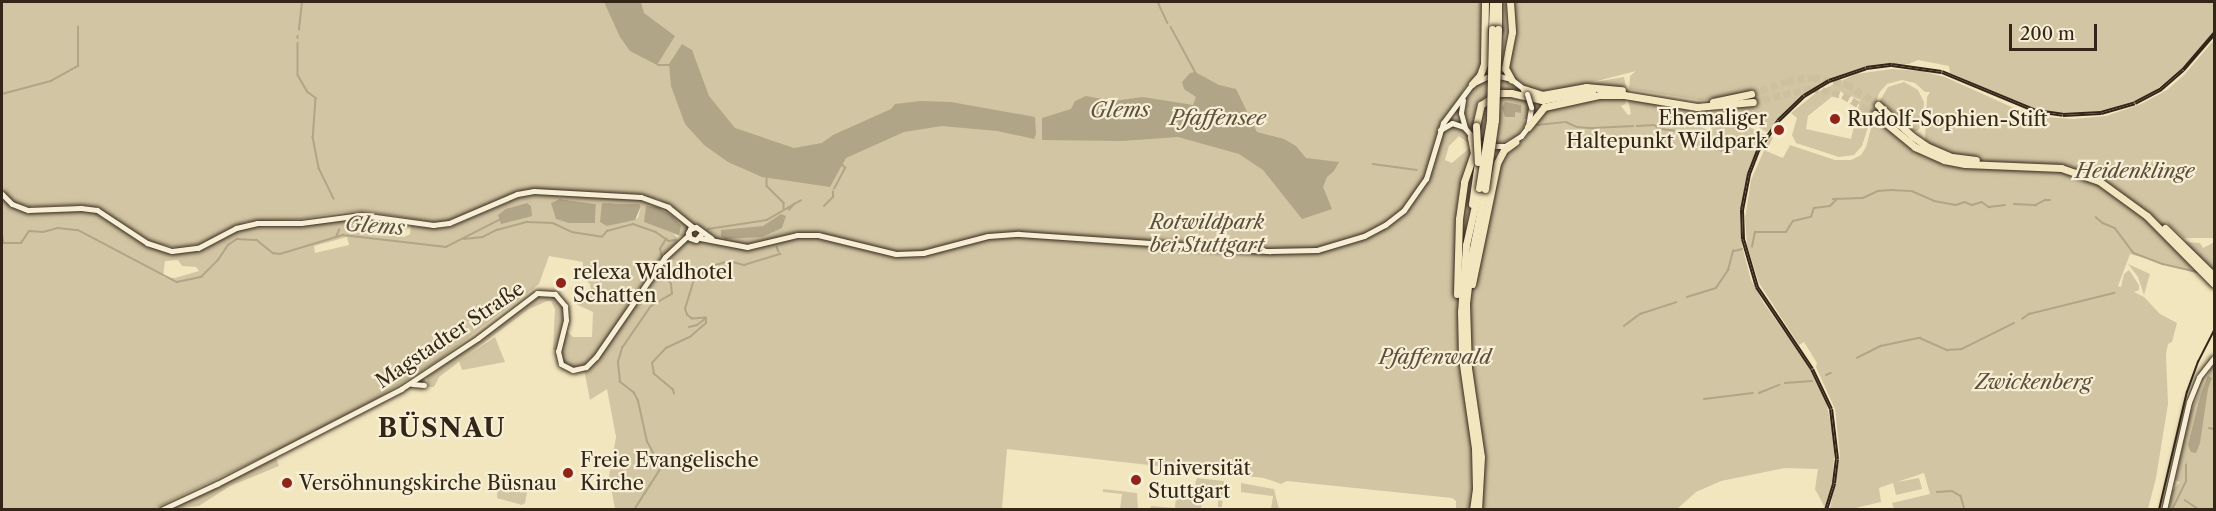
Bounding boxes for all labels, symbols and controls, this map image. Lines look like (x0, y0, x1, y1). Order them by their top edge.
scale bar (2012, 12, 2100, 50)
text: 200 m (2020, 23, 2075, 45)
water label: Glems (1090, 97, 1150, 123)
water label: Pfaffensee (1170, 105, 1266, 131)
place label: Ehemaliger Haltepunkt Wildpark (1565, 106, 1767, 153)
place label: Rudolf-Sophien-Stift (1847, 107, 2047, 131)
marker: Rudolf-Sophien-Stift (1828, 112, 1842, 126)
marker: Ehemaliger Haltepunkt Wildpark (1772, 123, 1786, 137)
park label: Heidenklinge (2075, 159, 2195, 183)
park label: Rotwildpark bei Stuttgart (1150, 210, 1264, 257)
water label: Glems (344, 211, 406, 241)
place label: relexa Waldhotel Schatten (573, 260, 734, 307)
street label: Magstadter Straße (371, 276, 529, 394)
marker: relexa Waldhotel Schatten (554, 276, 568, 290)
park label: Pfaffenwald (1379, 345, 1491, 369)
park label: Zwickenberg (1974, 370, 2092, 394)
district label: BÜSNAU (378, 413, 506, 445)
place label: Freie Evangelische Kirche (580, 449, 759, 496)
place label: Universität Stuttgart (1148, 456, 1251, 503)
marker: Freie Evangelische Kirche (561, 466, 575, 480)
place label: Versöhnungskirche Büsnau (299, 471, 557, 495)
marker: Universität Stuttgart (1129, 473, 1143, 487)
marker: Versöhnungskirche Büsnau (280, 476, 294, 490)

